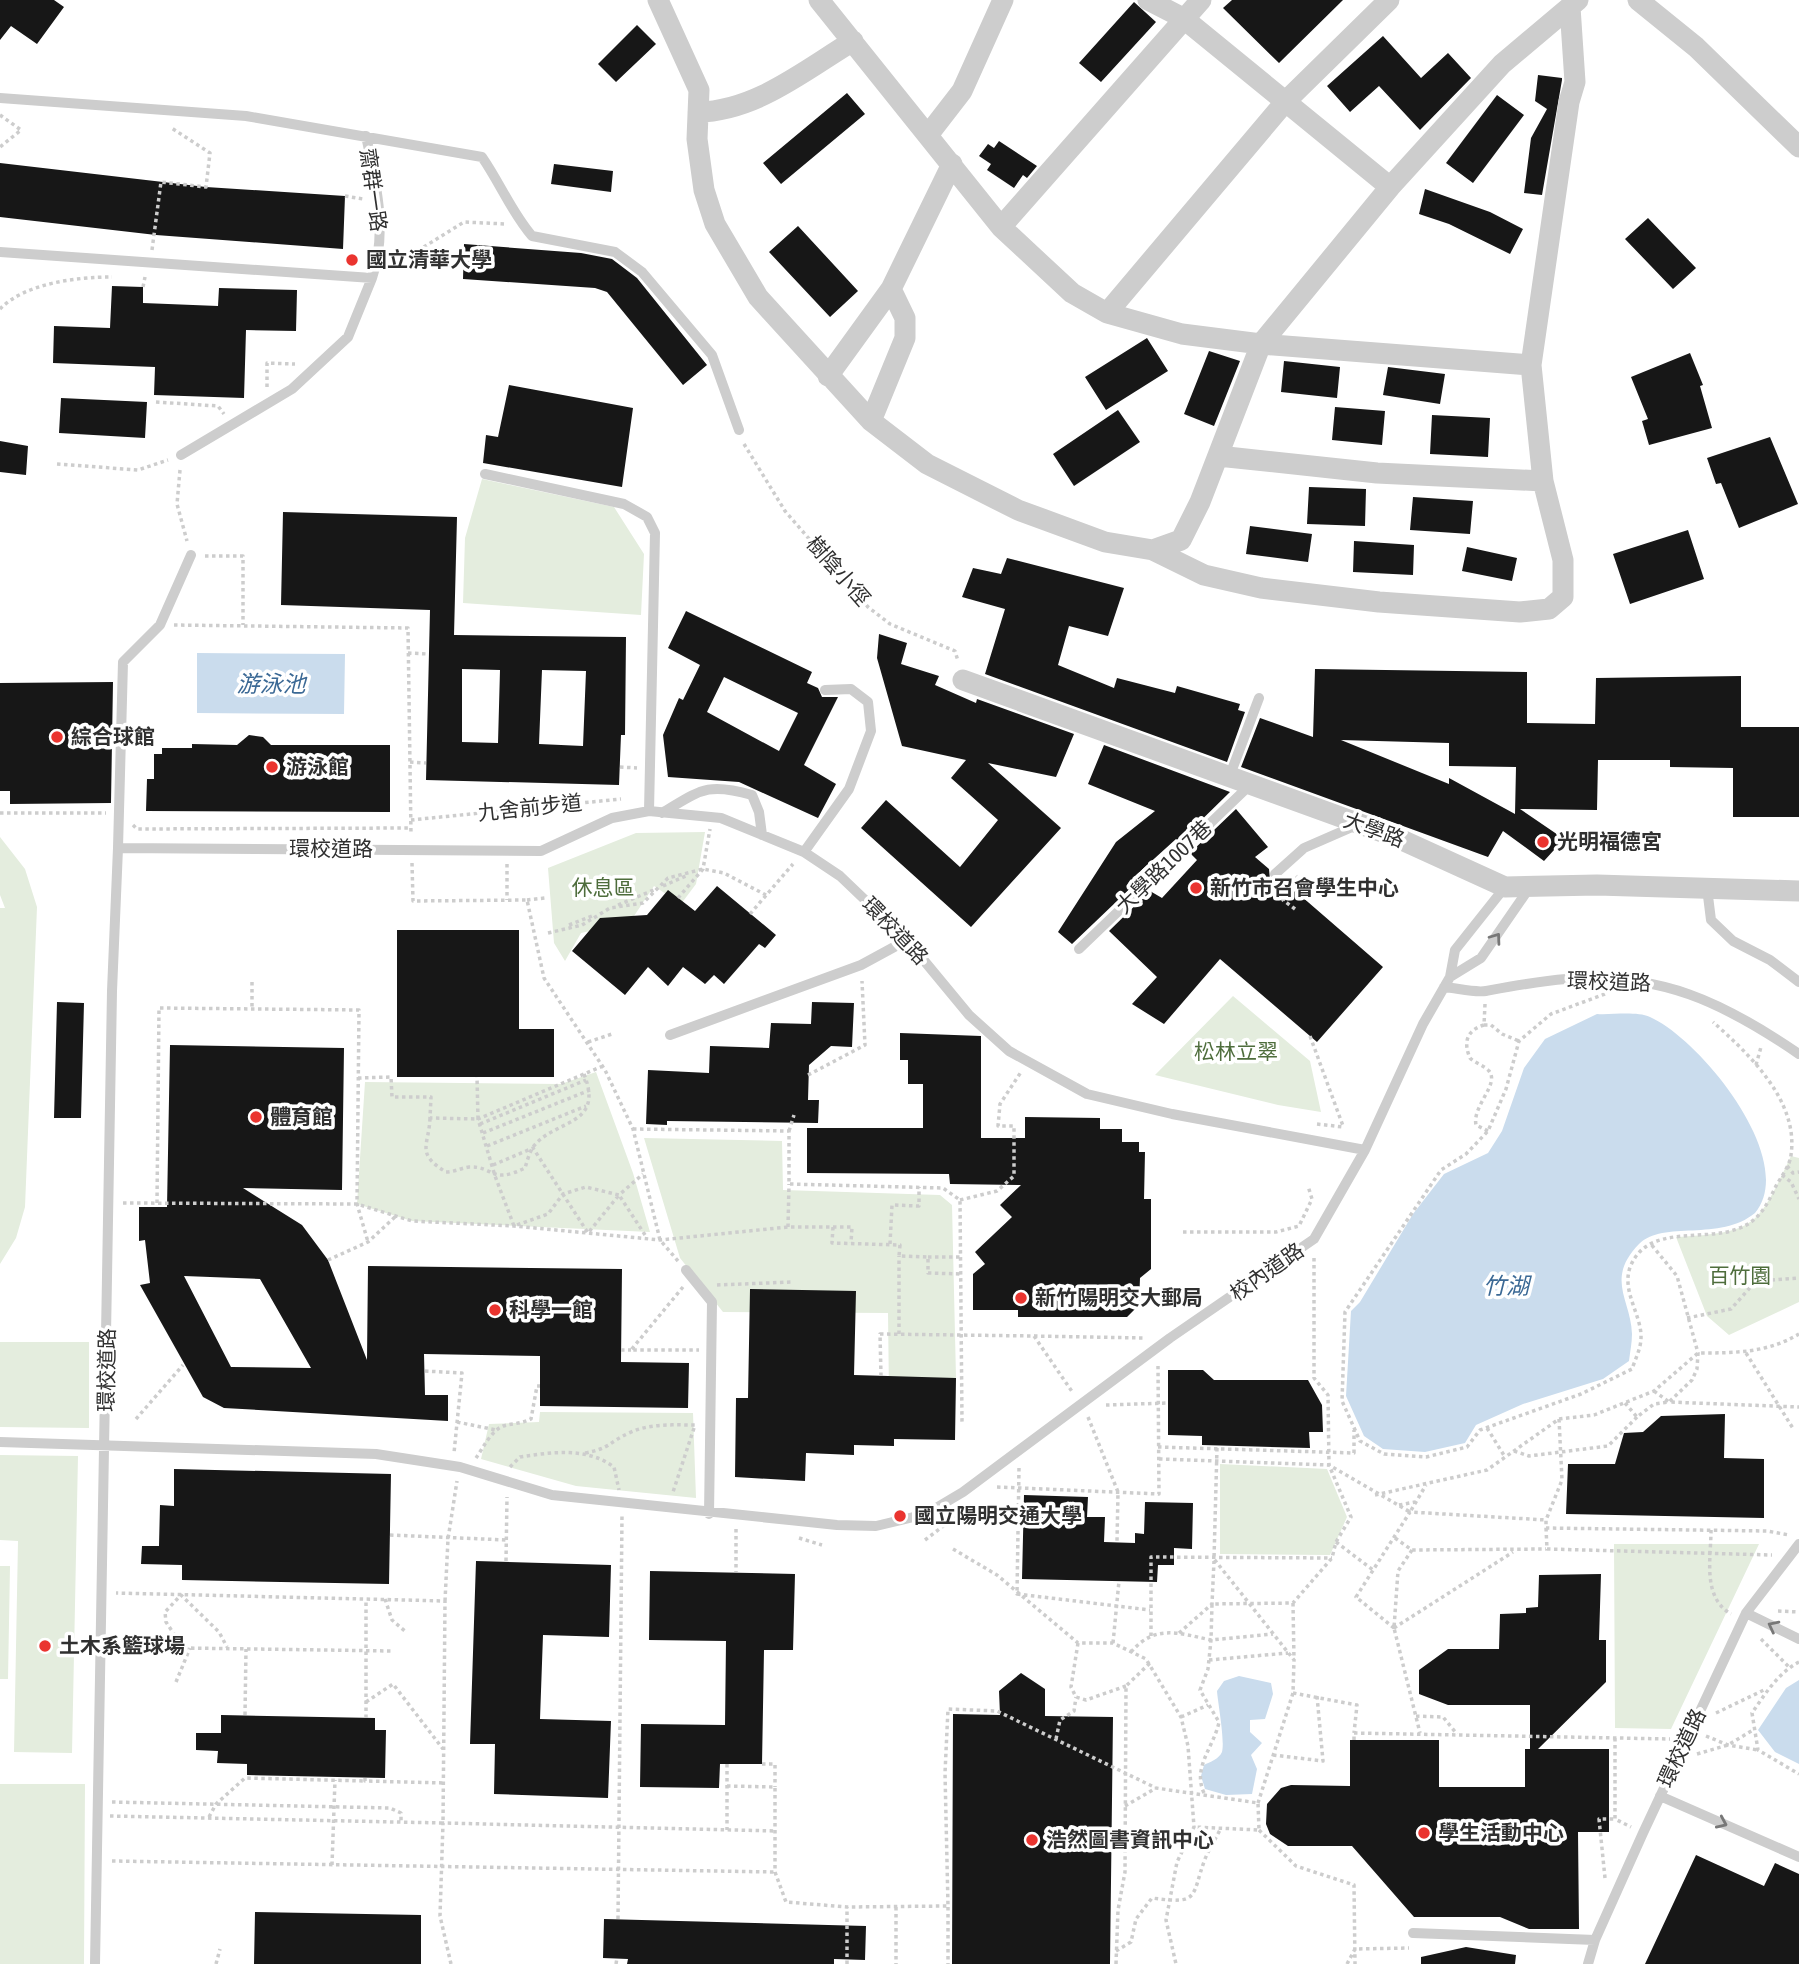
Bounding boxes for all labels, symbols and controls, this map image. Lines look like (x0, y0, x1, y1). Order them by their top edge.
street label: 齋群一路 (356, 147, 392, 233)
place label: 國立清華大學 (366, 247, 492, 271)
marker: 國立清華大學 (344, 252, 360, 268)
street label: 樹陰小徑 (802, 531, 875, 610)
water label: 游泳池 (237, 671, 308, 697)
place label: 綜合球館 (71, 724, 155, 748)
marker: 綜合球館 (49, 729, 65, 745)
place label: 游泳館 (286, 754, 349, 778)
marker: 游泳館 (264, 759, 280, 775)
street label: 九舍前步道 (476, 790, 583, 824)
street label: 大學路 (1341, 807, 1408, 851)
street label: 大學路1007巷 (1111, 815, 1216, 918)
place label: 光明福德宮 (1557, 829, 1662, 853)
marker: 光明福德宮 (1535, 834, 1551, 850)
street label: 環校道路 (289, 836, 373, 860)
park label: 休息區 (572, 875, 635, 899)
place label: 新竹市召會學生中心 (1210, 875, 1399, 899)
marker: 新竹市召會學生中心 (1188, 880, 1204, 896)
street label: 環校道路 (858, 892, 934, 969)
one-way arrow (1488, 933, 1500, 946)
street label: 環校道路 (1567, 968, 1651, 994)
park label: 松林立翠 (1194, 1039, 1278, 1063)
place label: 體育館 (270, 1104, 333, 1128)
marker: 體育館 (248, 1109, 264, 1125)
street label: 校內道路 (1225, 1237, 1308, 1305)
park label: 百竹園 (1709, 1263, 1772, 1287)
water label: 竹湖 (1483, 1273, 1532, 1299)
place label: 新竹陽明交大郵局 (1035, 1285, 1203, 1309)
marker: 新竹陽明交大郵局 (1013, 1290, 1029, 1306)
place label: 科學一館 (509, 1297, 593, 1321)
marker: 科學一館 (487, 1302, 503, 1318)
street label: 環校道路 (93, 1328, 119, 1412)
place label: 國立陽明交通大學 (914, 1503, 1082, 1527)
marker: 國立陽明交通大學 (892, 1508, 908, 1524)
one-way arrow (1768, 1621, 1780, 1635)
place label: 土木系籃球場 (59, 1633, 185, 1657)
marker: 土木系籃球場 (37, 1638, 53, 1654)
street label: 環校道路 (1652, 1704, 1710, 1791)
one-way arrow (1715, 1815, 1727, 1829)
place label: 學生活動中心 (1438, 1820, 1564, 1844)
marker: 學生活動中心 (1416, 1825, 1432, 1841)
place label: 浩然圖書資訊中心 (1046, 1827, 1214, 1851)
marker: 浩然圖書資訊中心 (1024, 1832, 1040, 1848)

